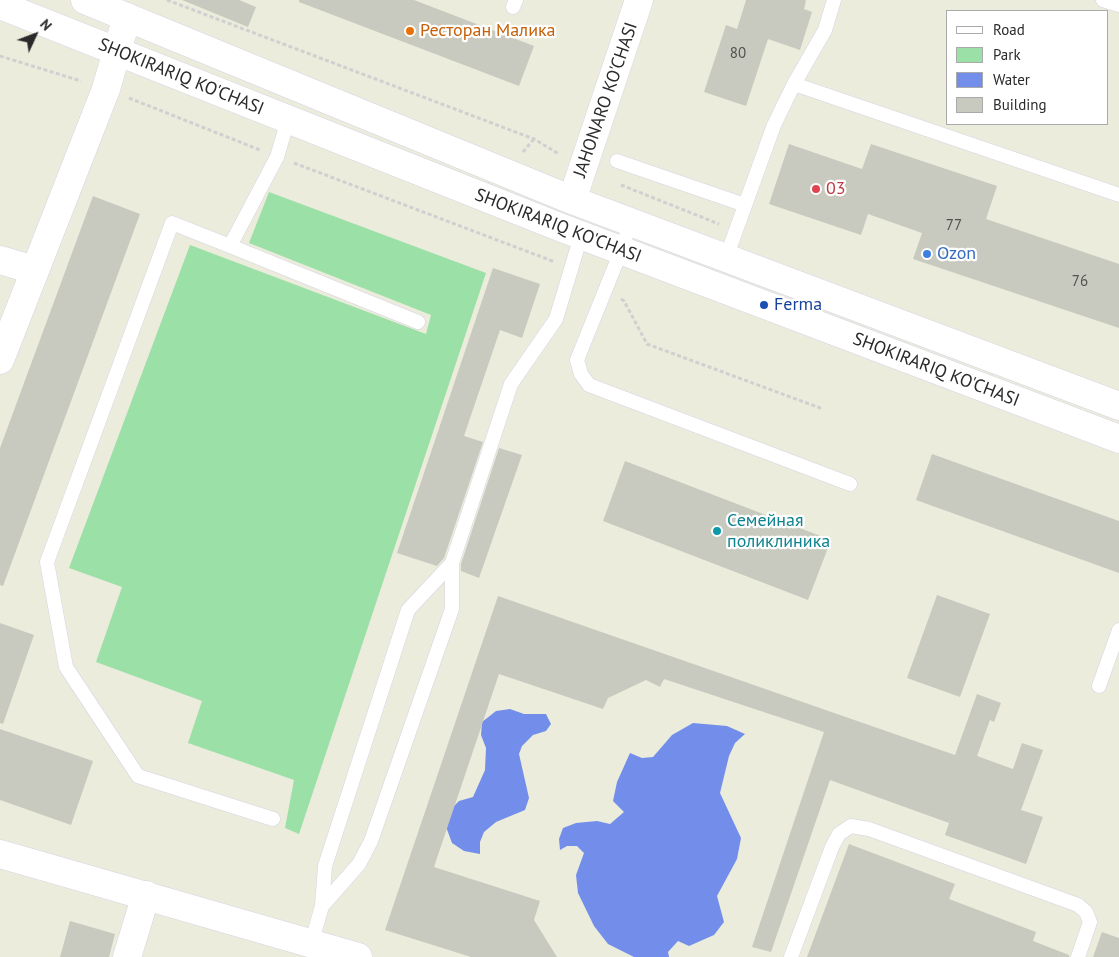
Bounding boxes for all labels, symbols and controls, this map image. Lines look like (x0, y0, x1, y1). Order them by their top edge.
north arrow (10, 10, 60, 60)
legend (946, 10, 1109, 125)
text: N (36, 15, 56, 34)
place label: Ресторан Малика (420, 20, 555, 42)
street label: JAHONARO KO'CHASI (569, 20, 643, 180)
text: Road (993, 20, 1025, 39)
marker: Ресторан Малика (404, 25, 416, 37)
street label: SHOKIRARIQ KO'CHASI (95, 34, 267, 120)
house number: 80 (730, 45, 746, 63)
text: Park (993, 45, 1021, 64)
text: Water (993, 70, 1030, 89)
text: Building (993, 95, 1047, 114)
place label: 03 (826, 178, 846, 200)
marker: 03 (810, 183, 822, 195)
street label: SHOKIRARIQ KO'CHASI (472, 184, 644, 268)
house number: 77 (946, 217, 962, 235)
place label: Ozon (937, 243, 976, 265)
marker: Ozon (921, 248, 933, 260)
house number: 76 (1072, 273, 1088, 291)
place label: Ferma (774, 294, 822, 316)
marker: Ferma (758, 299, 770, 311)
street label: SHOKIRARIQ KO'CHASI (850, 328, 1022, 412)
place label: Семейная поликлиника (727, 510, 830, 552)
marker: Семейная поликлиника (711, 525, 723, 537)

